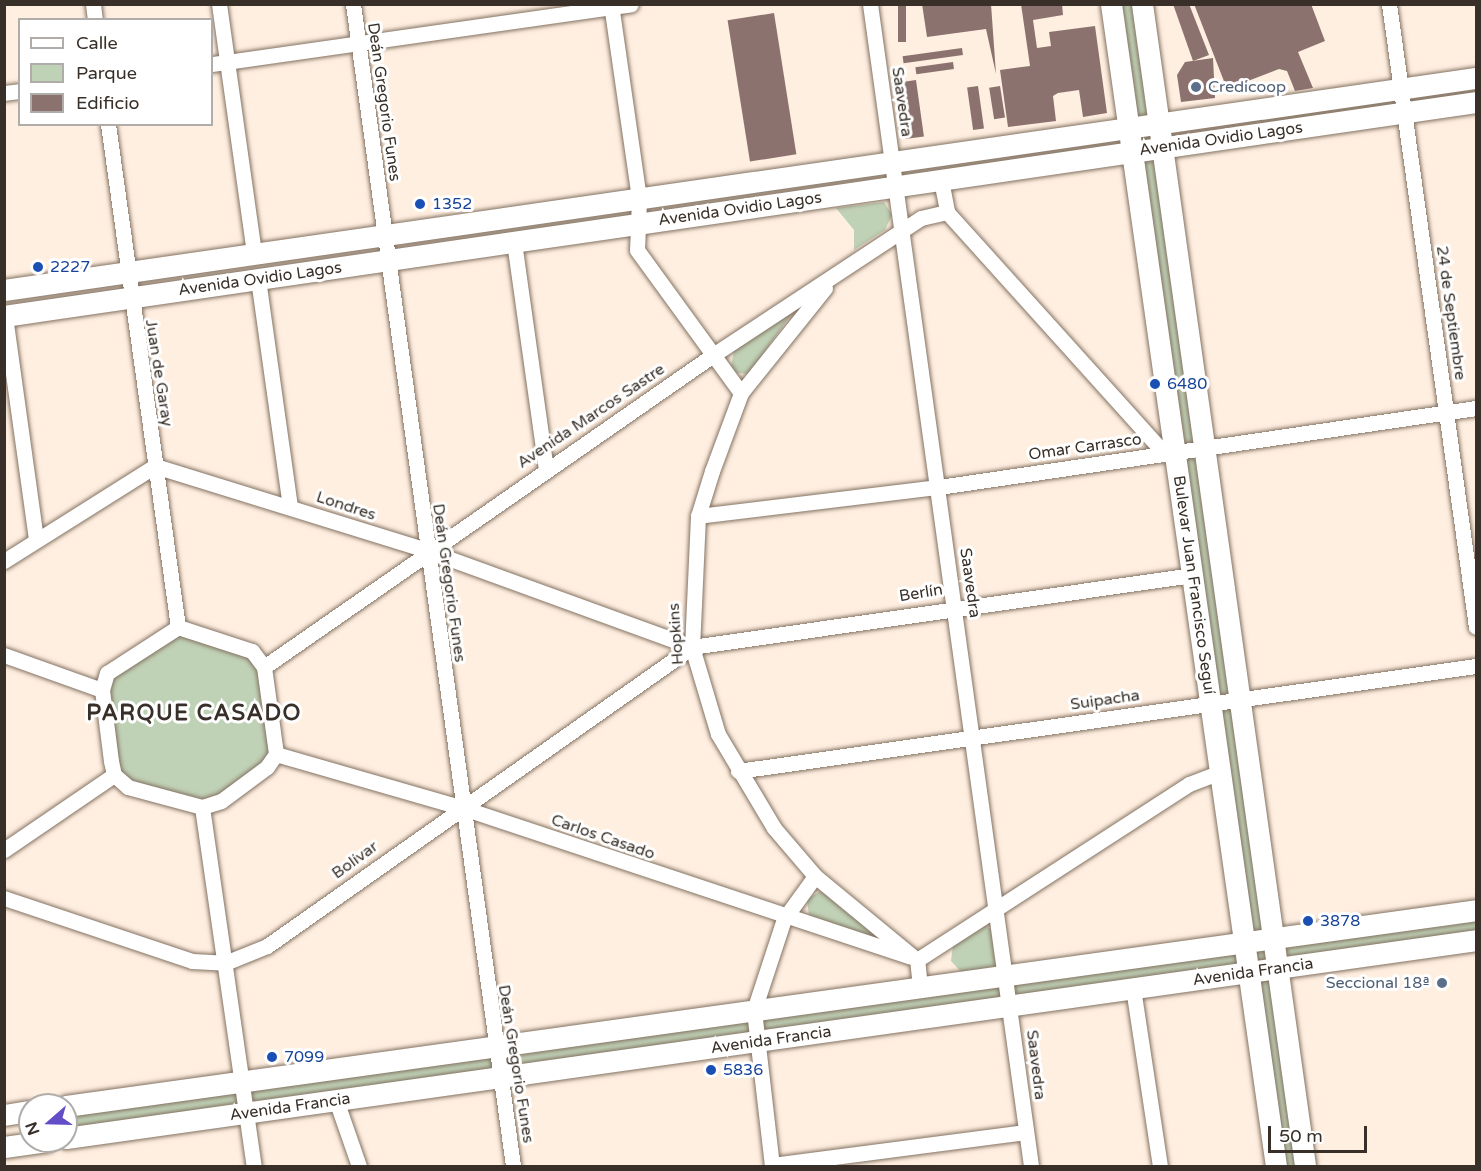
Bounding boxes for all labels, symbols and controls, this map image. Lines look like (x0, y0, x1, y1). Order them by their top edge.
legend (18, 18, 213, 126)
street label: Deán Gregorio Funes (363, 21, 405, 183)
text: Calle (76, 32, 118, 54)
text: Parque (76, 62, 137, 84)
street label: Saavedra (888, 66, 916, 138)
place label: Credicoop (1208, 77, 1286, 97)
marker: Credicoop (1189, 80, 1203, 94)
text: Edificio (76, 92, 140, 114)
street label: Avenida Ovidio Lagos (1138, 118, 1304, 160)
street label: Avenida Ovidio Lagos (657, 188, 823, 230)
place label: 1352 (432, 194, 472, 214)
marker: 1352 (413, 197, 427, 211)
street label: 24 de Septiembre (1432, 245, 1470, 381)
place label: 2227 (50, 257, 90, 277)
street label: Avenida Ovidio Lagos (177, 258, 343, 300)
marker: 2227 (31, 260, 45, 274)
street label: Juan de Garay (141, 318, 177, 428)
street label: Avenida Marcos Sastre (514, 359, 668, 473)
place label: 6480 (1167, 374, 1207, 394)
marker: 6480 (1148, 377, 1162, 391)
street label: Omar Carrasco (1027, 430, 1143, 464)
street label: Bulevar Juan Francisco Seguí (1169, 474, 1219, 696)
street label: Londres (314, 487, 378, 525)
street label: Deán Gregorio Funes (428, 502, 470, 664)
street label: Saavedra (956, 547, 984, 619)
street label: Berlín (898, 580, 944, 606)
street label: Hopkins (664, 603, 688, 665)
street label: Suipacha (1069, 686, 1141, 714)
district label: PARQUE CASADO (86, 701, 302, 727)
street label: Carlos Casado (549, 810, 657, 864)
street label: Bolívar (328, 837, 382, 883)
place label: 3878 (1320, 911, 1360, 931)
marker: 3878 (1301, 914, 1315, 928)
street label: Avenida Francia (1192, 954, 1314, 990)
place label: Seccional 18ª (1326, 973, 1430, 993)
marker: Seccional 18ª (1435, 976, 1449, 990)
street label: Deán Gregorio Funes (494, 984, 538, 1144)
street label: Avenida Francia (710, 1022, 832, 1058)
street label: Saavedra (1022, 1029, 1050, 1101)
place label: 7099 (284, 1047, 324, 1067)
marker: 7099 (265, 1050, 279, 1064)
place label: 5836 (723, 1060, 763, 1080)
marker: 5836 (704, 1063, 718, 1077)
street label: Avenida Francia (229, 1089, 351, 1125)
north arrow (18, 1093, 78, 1153)
scale bar (1271, 1114, 1370, 1152)
text: N (21, 1119, 45, 1138)
text: 50 m (1279, 1125, 1323, 1147)

